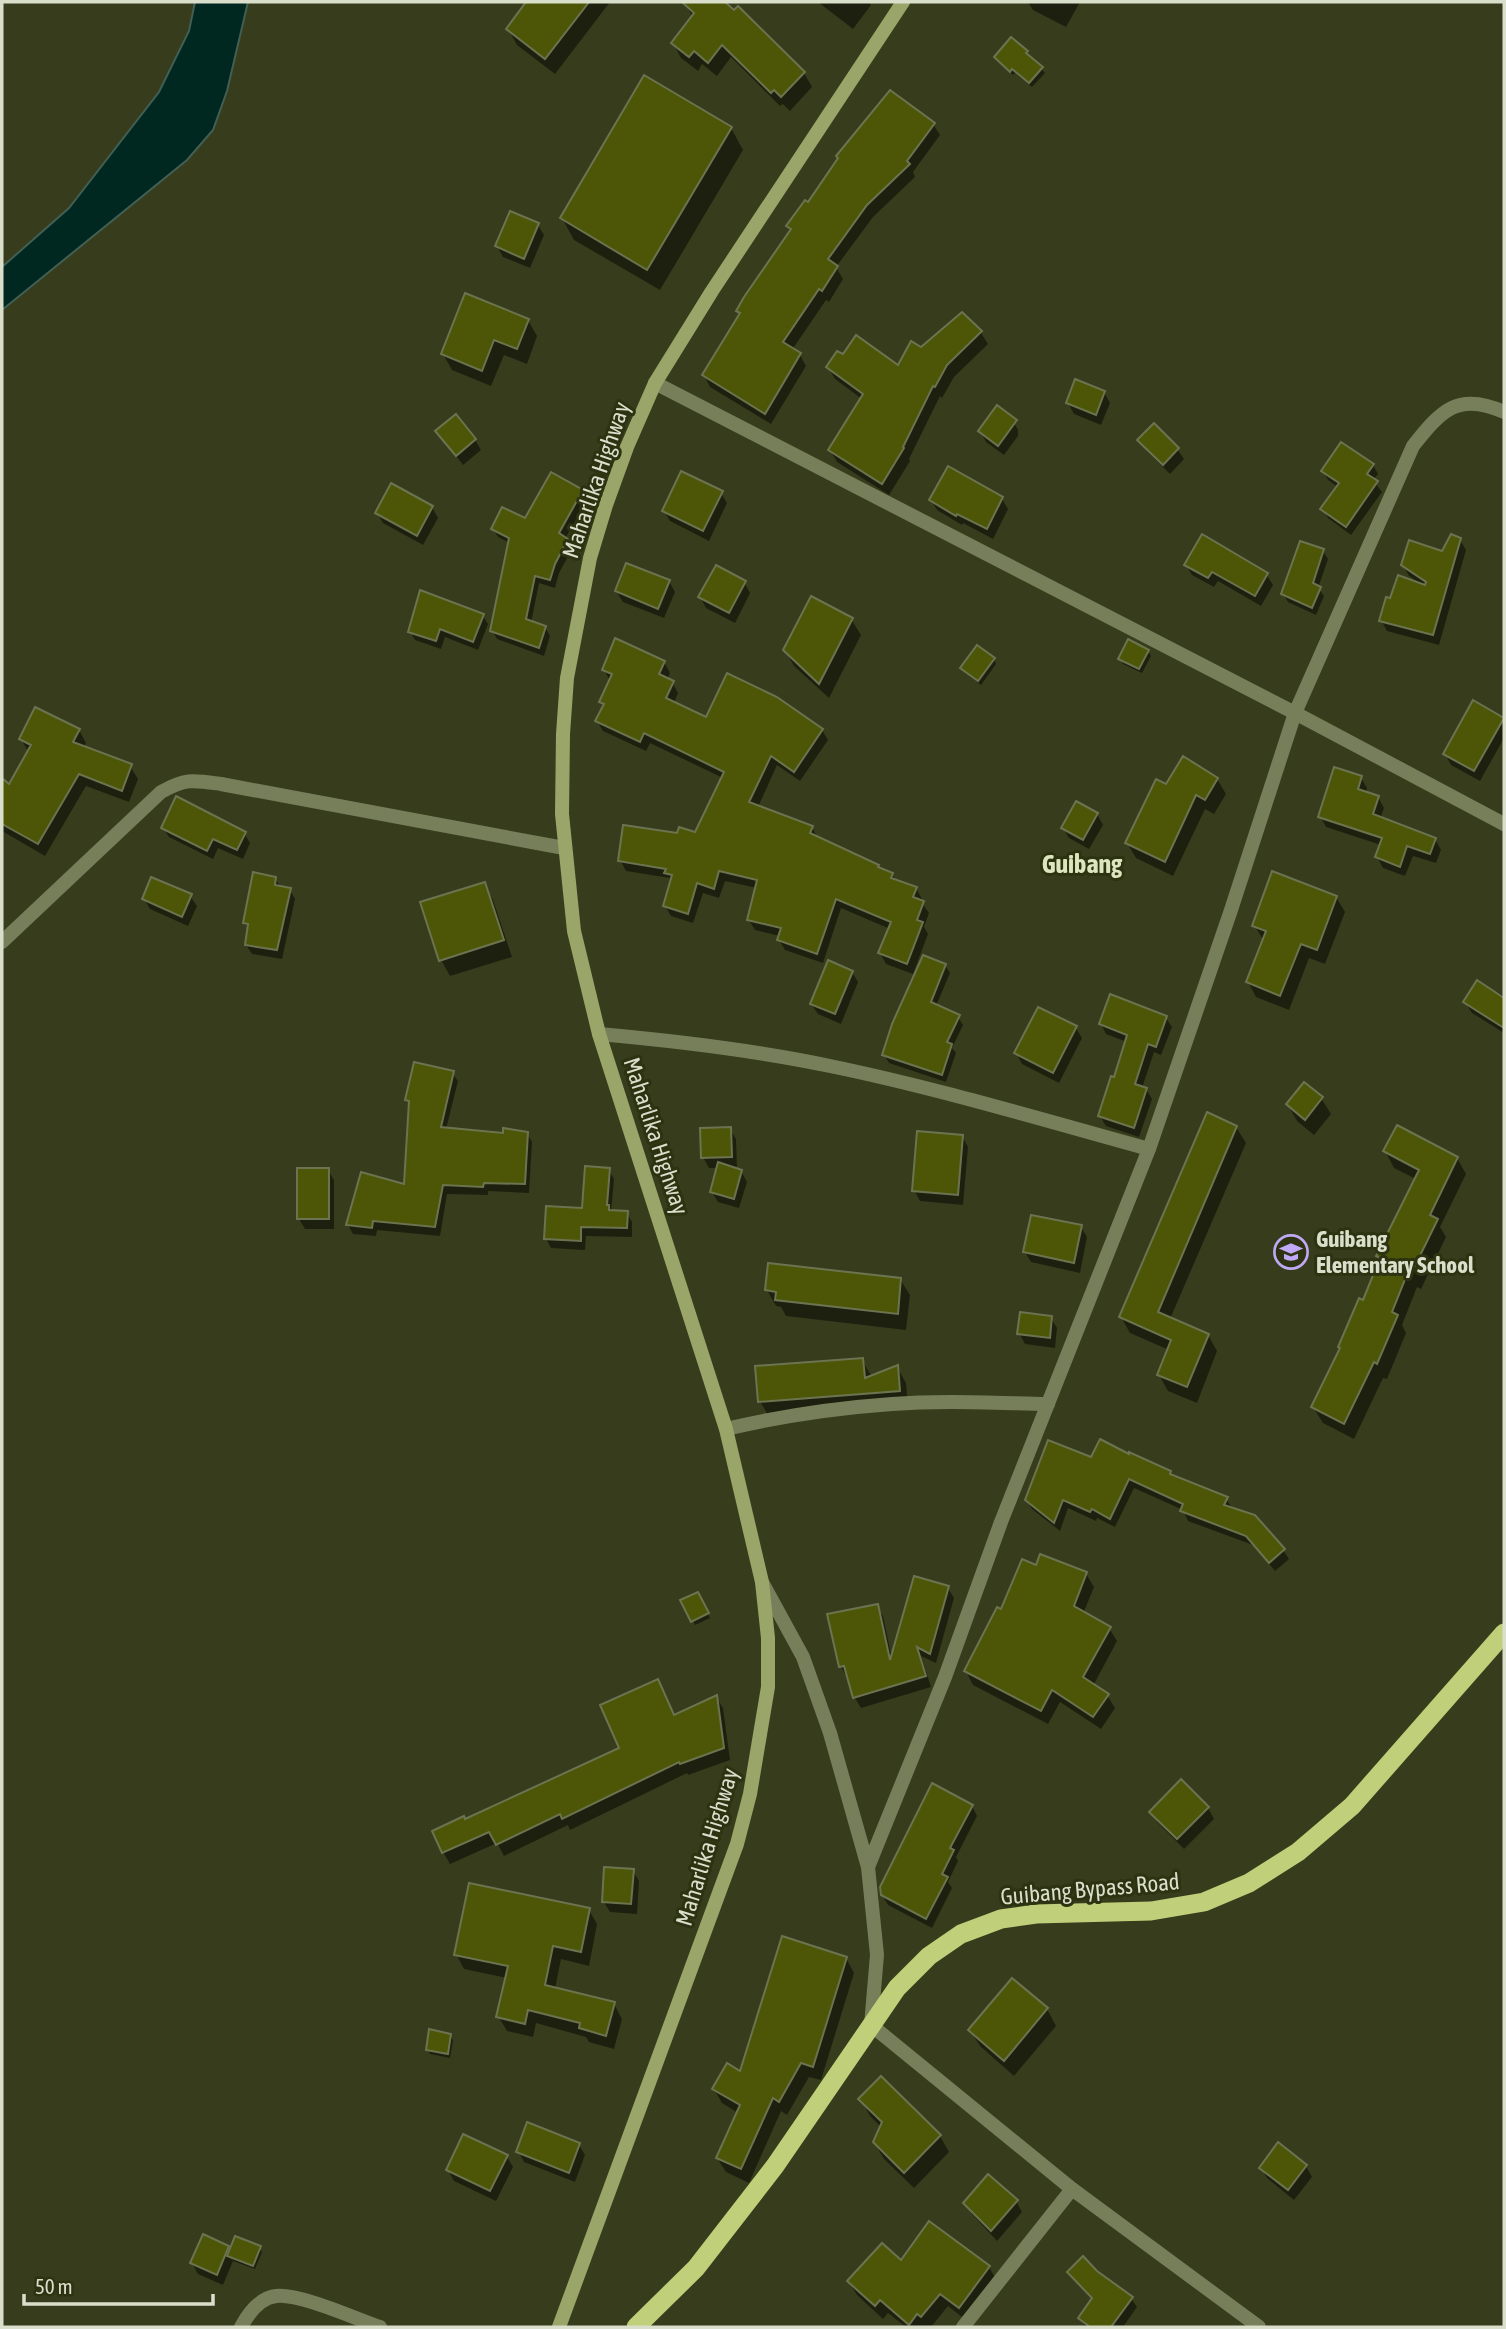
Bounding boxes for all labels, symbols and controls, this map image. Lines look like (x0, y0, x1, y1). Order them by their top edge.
street label: Maharlika Highway (557, 398, 635, 562)
district label: Guibang (1042, 849, 1123, 879)
street label: Maharlika Highway (618, 1054, 694, 1218)
place label: Guibang Elementary School (1316, 1226, 1475, 1278)
school or university icon: Guibang Elementary School (1272, 1233, 1310, 1271)
street label: Maharlika Highway (671, 1765, 743, 1929)
street label: Guibang Bypass Road (999, 1868, 1181, 1910)
scale bar (24, 2262, 214, 2306)
text: 50 m (35, 2274, 73, 2298)

